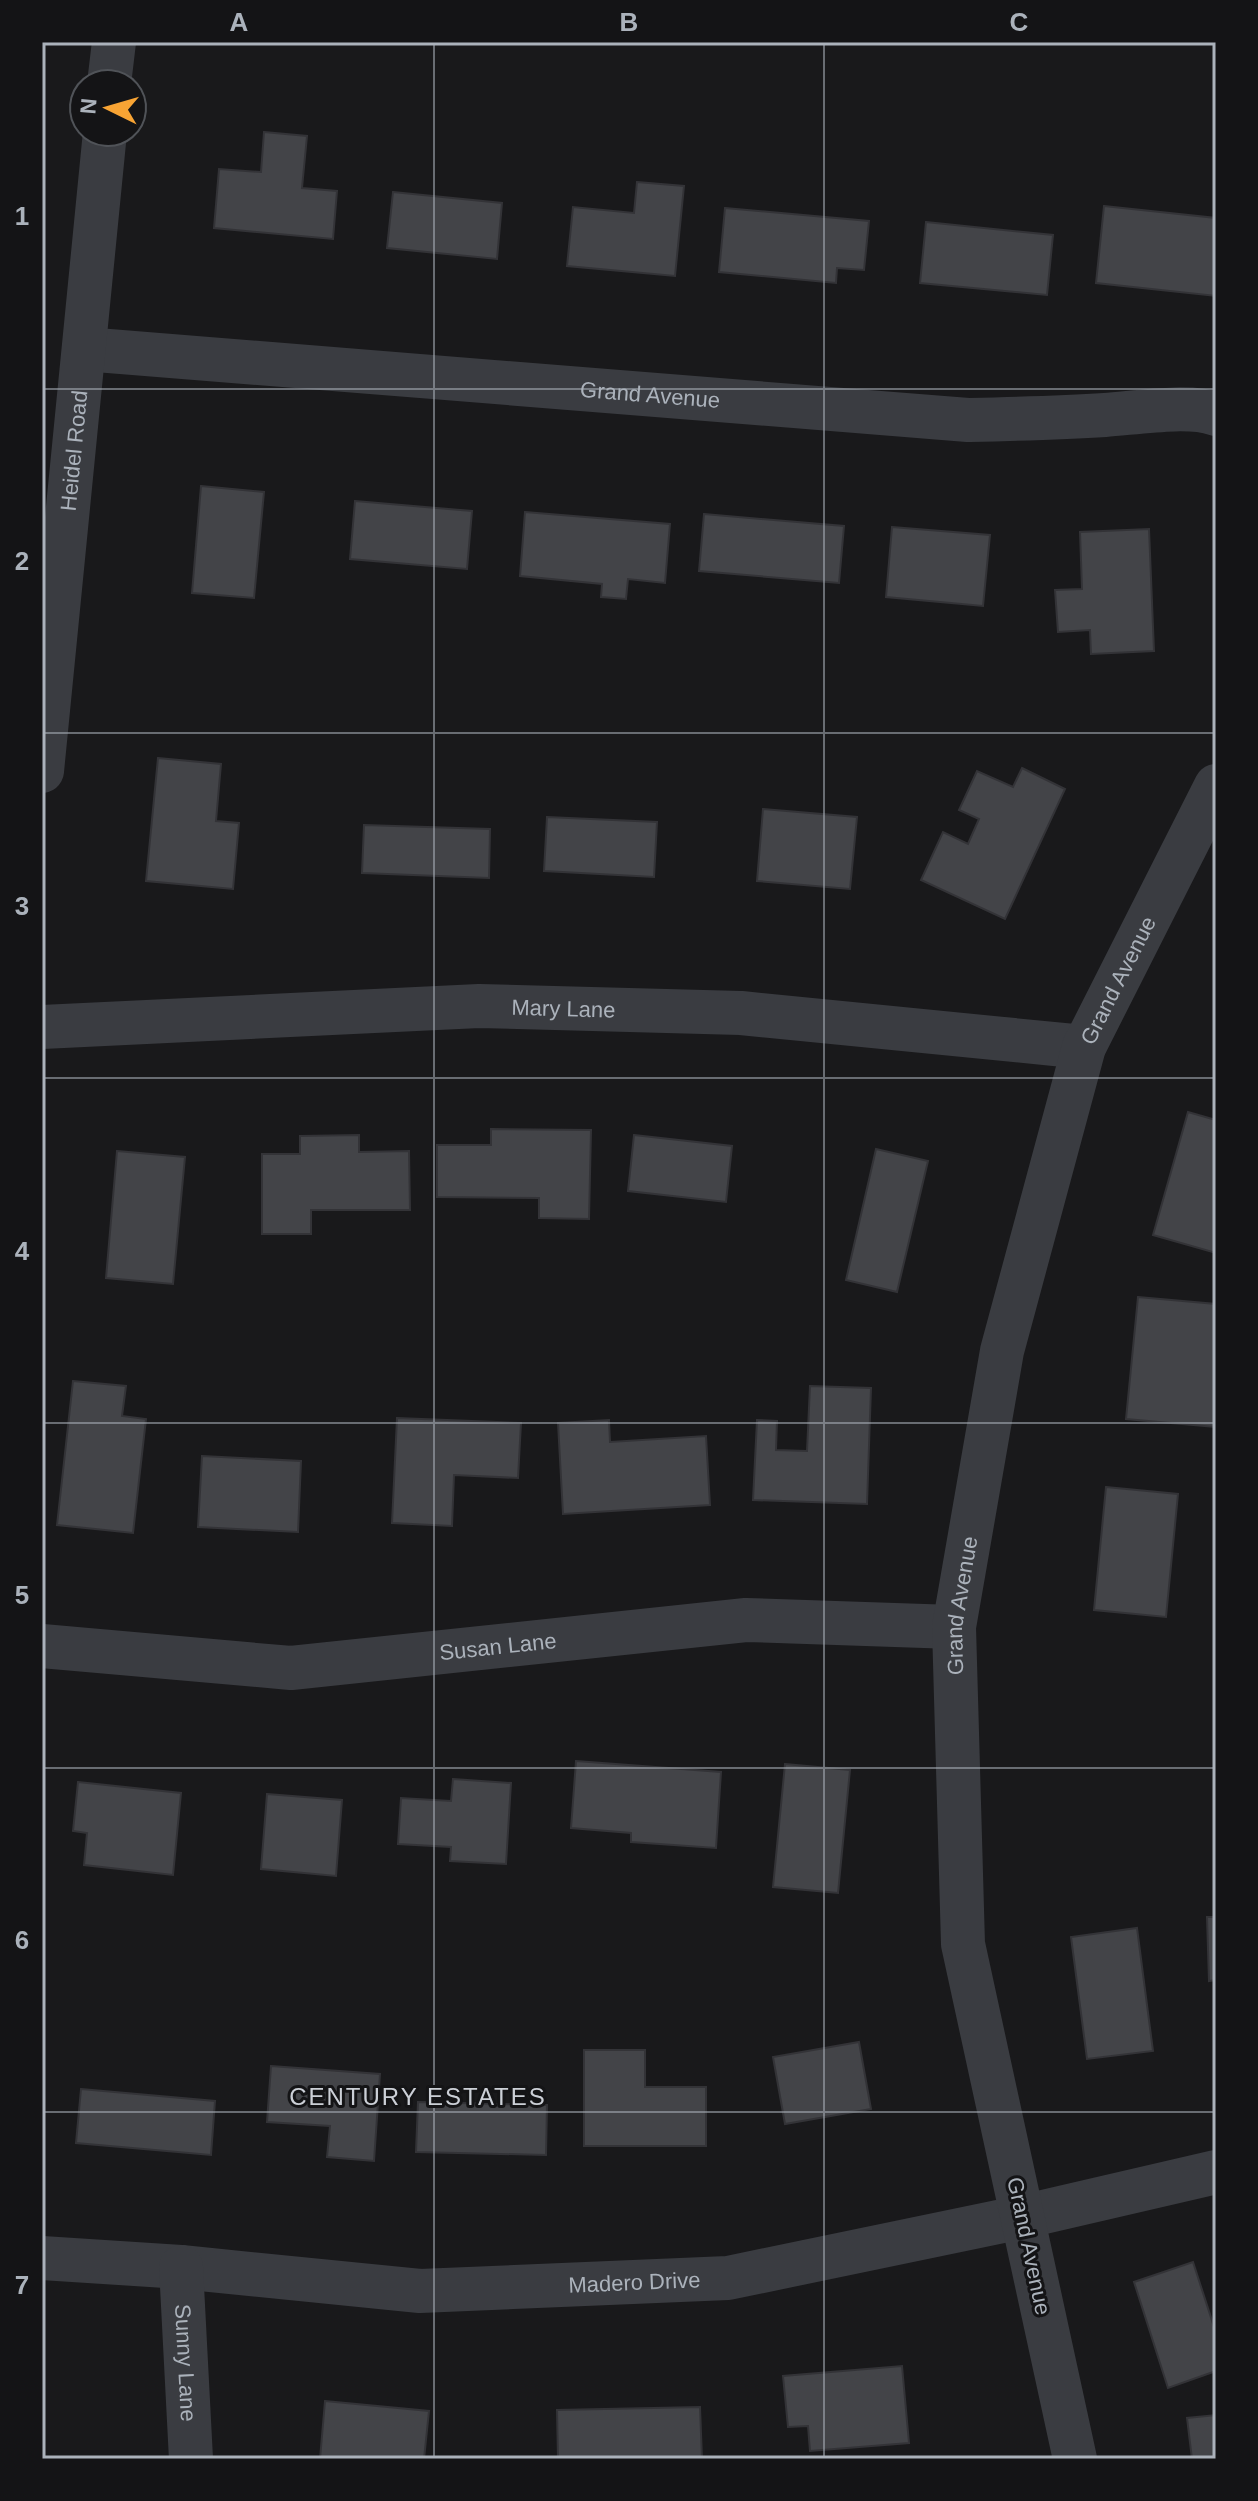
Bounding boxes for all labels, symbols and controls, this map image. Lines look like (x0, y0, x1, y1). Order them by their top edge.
text: A (230, 7, 249, 37)
text: B (620, 7, 638, 37)
text: C (1010, 7, 1029, 37)
north arrow (68, 68, 148, 148)
text: N (75, 97, 102, 115)
text: 1 (15, 201, 29, 231)
street label: Grand Avenue (579, 376, 721, 413)
street label: Heidel Road (55, 389, 92, 512)
text: 2 (15, 546, 29, 576)
text: 3 (15, 891, 29, 921)
street label: Grand Avenue (1075, 912, 1161, 1049)
street label: Mary Lane (511, 994, 616, 1022)
text: 4 (15, 1236, 30, 1266)
street label: Grand Avenue (941, 1534, 982, 1676)
text: 5 (15, 1580, 29, 1610)
street label: Susan Lane (438, 1628, 558, 1665)
text: 6 (15, 1925, 29, 1955)
district label: CENTURY ESTATES (289, 2083, 547, 2110)
street label: Grand Avenue (1002, 2175, 1056, 2317)
street label: Madero Drive (568, 2267, 701, 2297)
text: 7 (15, 2270, 29, 2300)
street label: Sunny Lane (170, 2304, 202, 2422)

